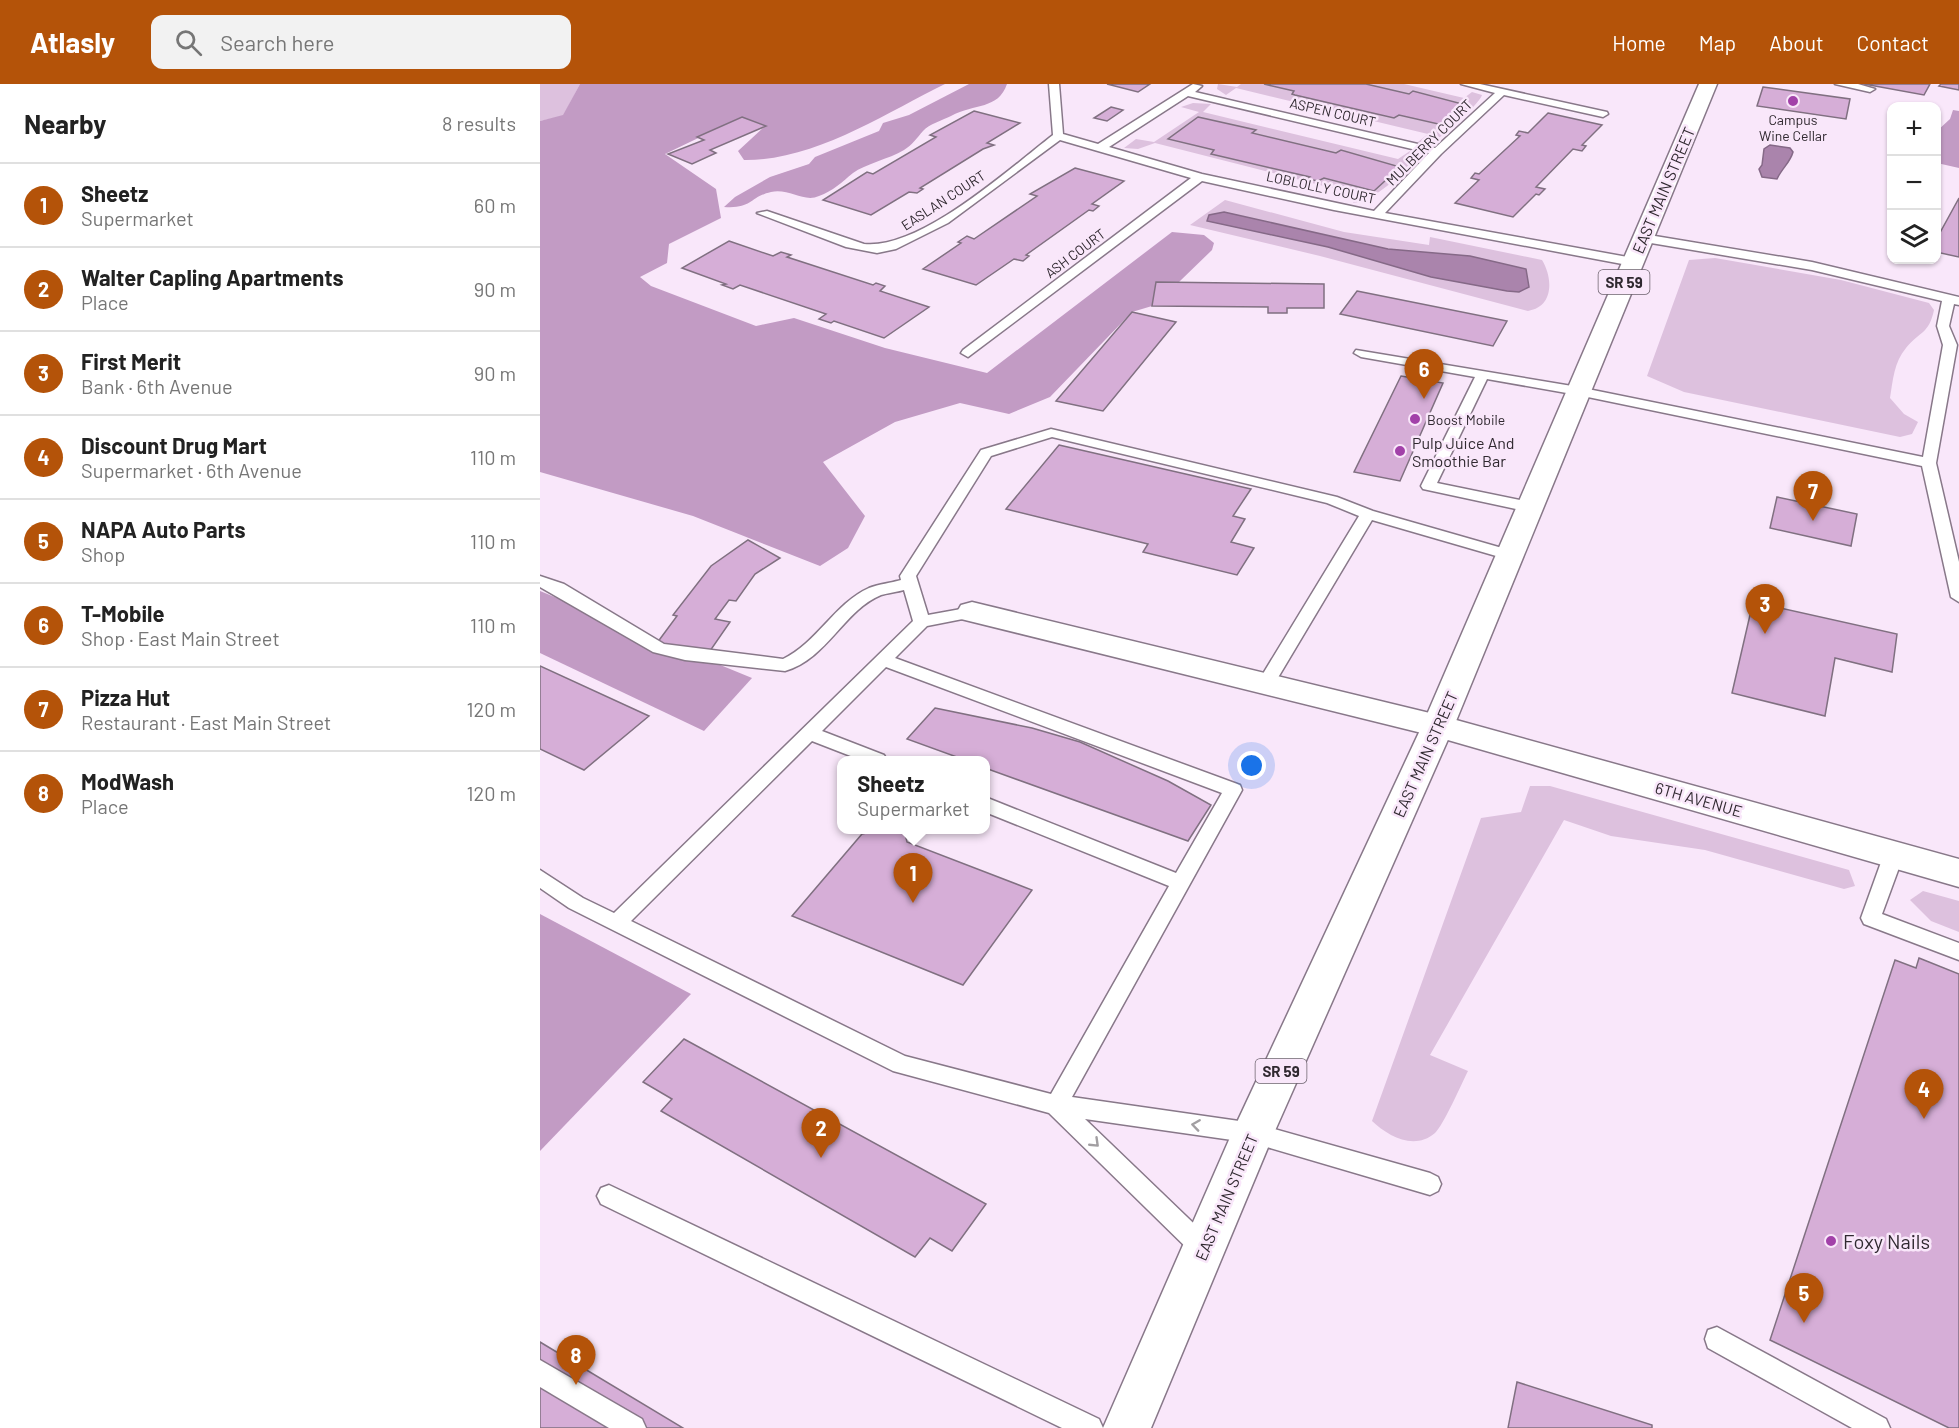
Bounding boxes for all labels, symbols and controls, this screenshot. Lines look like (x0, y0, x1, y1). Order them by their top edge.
search box (151, 15, 571, 69)
text: Atlasly (30, 25, 115, 59)
icon: search (172, 26, 205, 59)
text: Search here (220, 29, 335, 55)
text: Home (1612, 30, 1666, 55)
text: Map (1699, 30, 1736, 55)
text: About (1769, 30, 1824, 55)
text: Contact (1857, 30, 1929, 55)
street label: ASPEN COURT (1288, 94, 1378, 130)
marker: Campus Wine Cellar (1786, 94, 1800, 108)
street label: MULBERRY COURT (1382, 95, 1476, 189)
map controls (1887, 102, 1941, 264)
button: + (1887, 102, 1941, 156)
text: Nearby (24, 108, 106, 139)
text: 8 results (442, 111, 516, 135)
place label: Campus Wine Cellar (1759, 111, 1827, 144)
street label: EAST MAIN STREET (1628, 124, 1698, 256)
button: − (1887, 156, 1941, 210)
street label: EASLAN COURT (898, 167, 988, 233)
street label: LOBLOLLY COURT (1265, 167, 1377, 207)
text: Sheetz (81, 180, 148, 206)
text: 1 (40, 193, 47, 217)
text: 60 m (474, 193, 516, 217)
text: Supermarket (81, 206, 194, 230)
button: layers (1887, 210, 1941, 264)
street label: ASH COURT (1042, 225, 1108, 281)
text: Walter Capling Apartments (81, 264, 344, 290)
road number: SR 59 (1598, 270, 1650, 294)
text: 2 (38, 277, 49, 301)
text: 90 m (474, 277, 516, 301)
text: Place (81, 290, 129, 314)
text: First Merit (81, 348, 181, 374)
pin: 6 (1404, 350, 1444, 399)
text: 3 (38, 361, 49, 385)
text: 90 m (474, 361, 516, 385)
text: Bank · 6th Avenue (81, 374, 233, 398)
place label: Boost Mobile (1427, 411, 1505, 428)
marker: Boost Mobile (1408, 412, 1422, 426)
text: Discount Drug Mart (81, 432, 267, 458)
place label: Pulp Juice And Smoothie Bar (1412, 433, 1515, 470)
marker: Pulp Juice And Smoothie Bar (1393, 444, 1407, 458)
text: 4 (37, 445, 50, 469)
text: 110 m (470, 445, 516, 469)
text: Supermarket · 6th Avenue (81, 458, 302, 482)
pin: 7 (1794, 472, 1832, 521)
text: NAPA Auto Parts (81, 516, 246, 542)
text: 5 (38, 529, 49, 553)
text: 110 m (470, 529, 516, 553)
text: Shop (81, 542, 125, 566)
pin: 3 (1746, 584, 1784, 634)
text: T-Mobile (81, 600, 164, 626)
text: 6 (38, 613, 49, 637)
text: 110 m (470, 613, 516, 637)
text: Shop · East Main Street (81, 626, 280, 650)
text: Pizza Hut (81, 684, 170, 710)
street label: EAST MAIN STREET (1389, 688, 1461, 820)
text: 7 (39, 697, 48, 721)
text: 120 m (466, 697, 516, 721)
text: Restaurant · East Main Street (81, 710, 331, 734)
your location (1237, 751, 1266, 780)
popup (837, 756, 990, 834)
text: ModWash (81, 768, 174, 794)
text: Sheetz (857, 770, 924, 796)
street label: 6TH AVENUE (1653, 778, 1745, 820)
text: 8 (38, 781, 49, 805)
text: 120 m (466, 781, 516, 805)
text: Place (81, 794, 129, 818)
text: Supermarket (857, 796, 970, 820)
pin: 1 (894, 854, 932, 903)
road number: SR 59 (1256, 1059, 1306, 1083)
pin: 4 (1904, 1070, 1944, 1119)
pin: 2 (802, 1108, 840, 1158)
one-way arrow (1191, 1119, 1200, 1131)
street label: EAST MAIN STREET (1191, 1131, 1261, 1263)
one-way arrow (1088, 1135, 1099, 1146)
place label: Foxy Nails (1843, 1229, 1930, 1253)
marker: Foxy Nails (1824, 1234, 1838, 1248)
pin: 5 (1784, 1274, 1824, 1323)
pin: 8 (556, 1336, 596, 1385)

